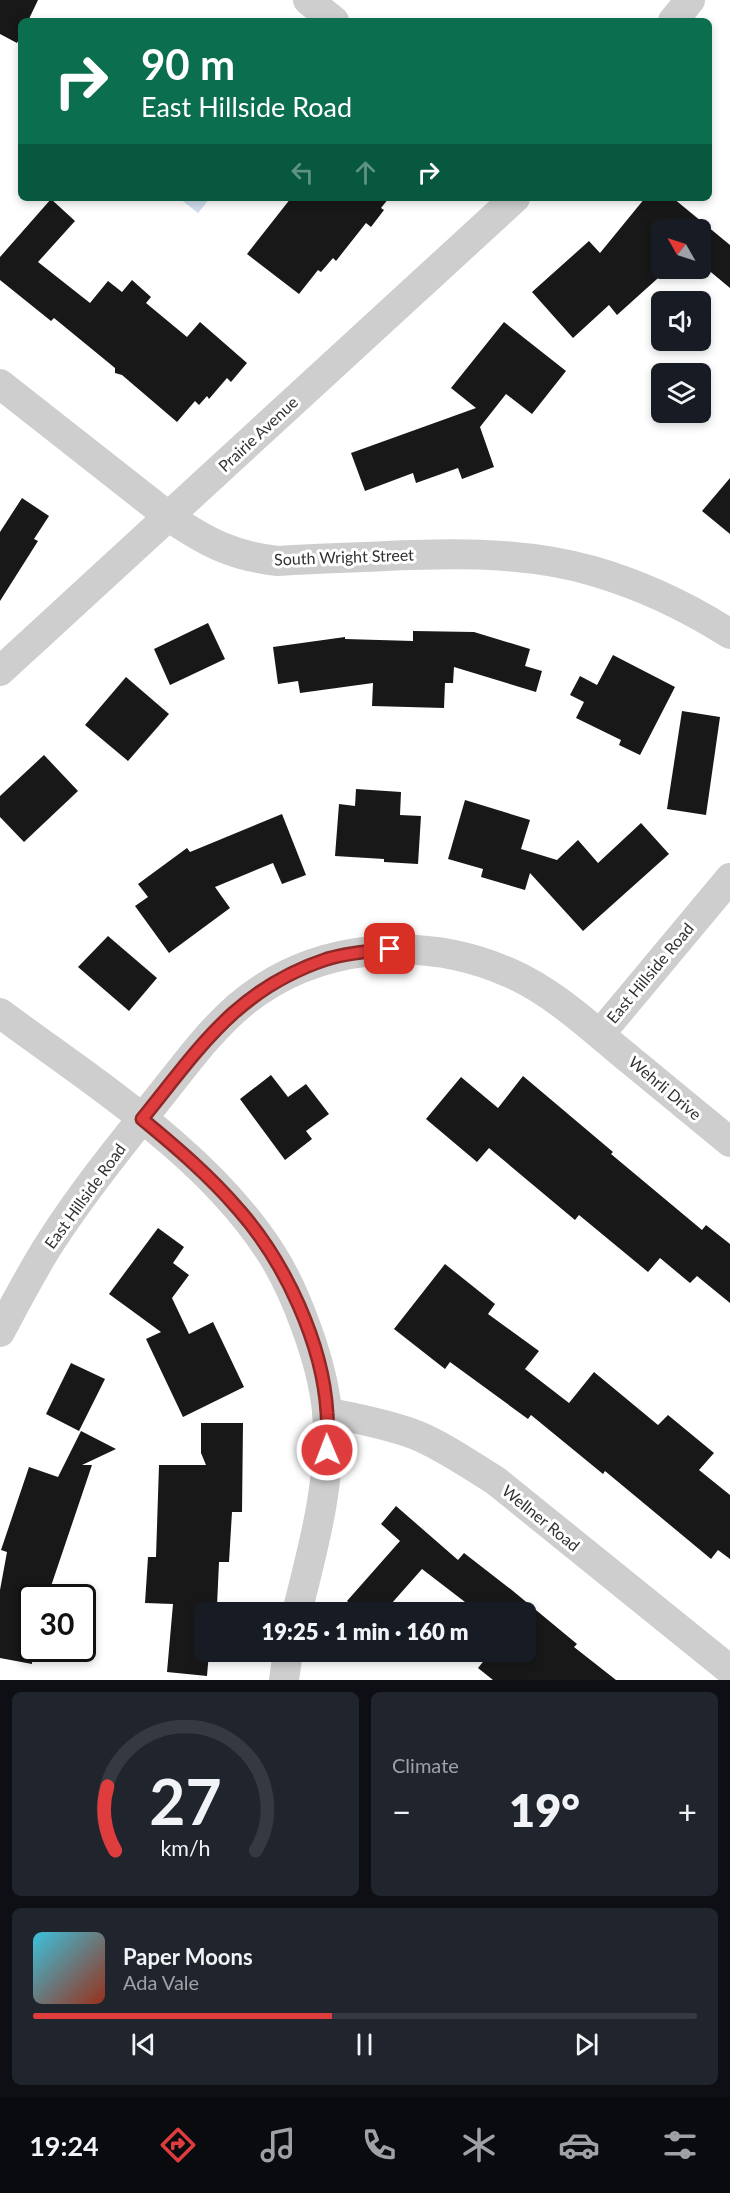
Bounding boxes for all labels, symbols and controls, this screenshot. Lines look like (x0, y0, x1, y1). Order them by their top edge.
text: 90 m (141, 39, 235, 89)
icon: right (42, 42, 120, 120)
text: East Hillside Road (141, 90, 352, 123)
icon: left (286, 156, 319, 189)
icon: ahead (349, 156, 382, 189)
icon: right (412, 156, 445, 189)
north arrow (651, 219, 711, 279)
map controls (651, 219, 711, 423)
button: sound (651, 291, 711, 351)
button: layers (651, 363, 711, 423)
street label: Prairie Avenue (214, 392, 301, 475)
street label: South Wright Street (274, 545, 414, 568)
street label: East Hillside Road (602, 919, 697, 1027)
pin (364, 923, 415, 974)
icon: arrive (373, 932, 406, 965)
street label: Wehrli Drive (625, 1052, 705, 1123)
street label: East Hillside Road (40, 1140, 129, 1252)
position arrow (295, 1418, 359, 1482)
street label: Wellner Road (499, 1481, 584, 1555)
speed limit sign: 30 (18, 1584, 96, 1662)
text: 19:25 · 1 min · 160 m (262, 1618, 468, 1645)
text: Climate (392, 1753, 459, 1777)
text: 27 (149, 1763, 222, 1838)
text: 19° (509, 1783, 580, 1837)
text: − (392, 1791, 411, 1831)
text: + (678, 1791, 697, 1831)
text: km/h (160, 1835, 211, 1861)
text: Paper Moons (123, 1943, 253, 1970)
text: Ada Vale (123, 1970, 199, 1994)
icon: previous (127, 2028, 160, 2061)
icon: pause (348, 2028, 381, 2061)
icon: next (570, 2028, 603, 2061)
icon: directions (157, 2124, 199, 2166)
icon: music (257, 2124, 299, 2166)
icon: phone (358, 2124, 400, 2166)
icon: climate (458, 2124, 500, 2166)
icon: car (558, 2124, 600, 2166)
icon: filters (659, 2124, 701, 2166)
text: 19:24 (29, 2129, 99, 2162)

